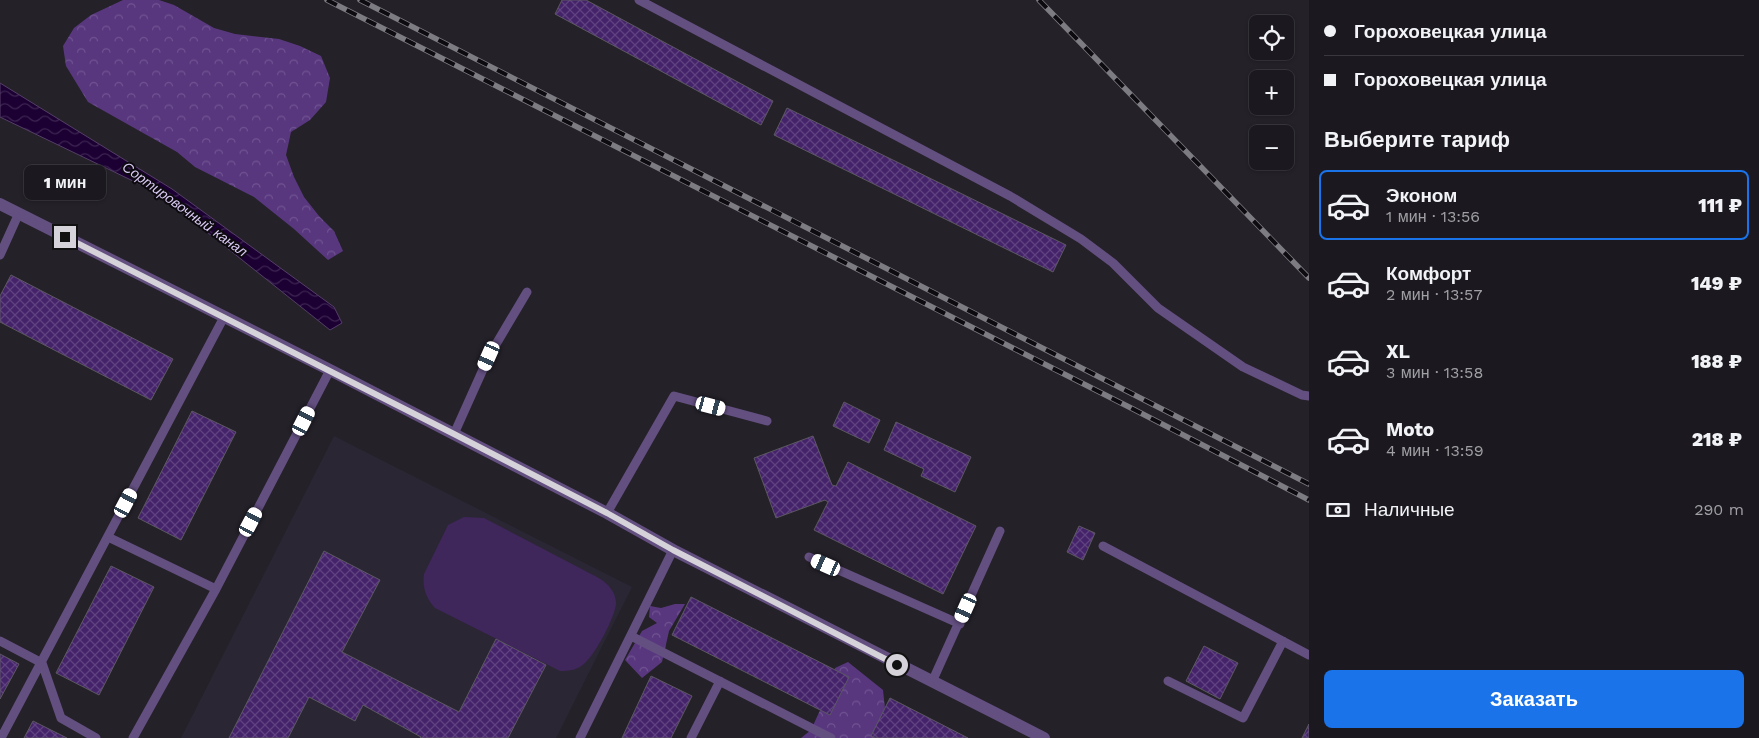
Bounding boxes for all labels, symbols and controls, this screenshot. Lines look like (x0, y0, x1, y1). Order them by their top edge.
map controls (1249, 15, 1294, 170)
button: locate (1249, 15, 1294, 60)
text: Гороховецкая улица (1354, 20, 1547, 43)
text: Гороховецкая улица (1354, 68, 1547, 91)
button: + (1249, 70, 1294, 115)
button: − (1249, 125, 1294, 170)
text: Выберите тариф (1324, 127, 1510, 152)
water label: Сортировочный канал (120, 158, 251, 260)
callout: 1 мин (24, 164, 106, 200)
text: 1 мин (44, 173, 86, 192)
icon: car (1326, 183, 1371, 228)
text: Эконом (1386, 184, 1457, 207)
text: 111 ₽ (1698, 194, 1742, 217)
text: 1 мин · 13:56 (1386, 207, 1480, 226)
route end (54, 226, 76, 248)
icon: car (1326, 261, 1371, 306)
text: Комфорт (1386, 262, 1471, 285)
text: 149 ₽ (1691, 272, 1742, 295)
text: 2 мин · 13:57 (1386, 285, 1482, 304)
car (476, 339, 501, 373)
icon: car (1326, 339, 1371, 384)
text: XL (1386, 340, 1410, 363)
text: 188 ₽ (1691, 350, 1742, 373)
text: 3 мин · 13:58 (1386, 363, 1483, 382)
car (694, 395, 727, 417)
car (290, 404, 317, 438)
icon: car (1326, 417, 1371, 462)
text: Moto (1386, 418, 1434, 441)
text: 218 ₽ (1692, 428, 1742, 451)
text: 4 мин · 13:59 (1386, 441, 1484, 460)
car (112, 486, 139, 520)
icon: cash (1324, 496, 1352, 524)
text: Наличные (1364, 498, 1455, 521)
text: 290 m (1694, 500, 1744, 519)
car (237, 505, 264, 539)
car (809, 552, 842, 578)
car (953, 591, 978, 625)
route start (886, 654, 908, 676)
button: Заказать (1324, 670, 1744, 728)

